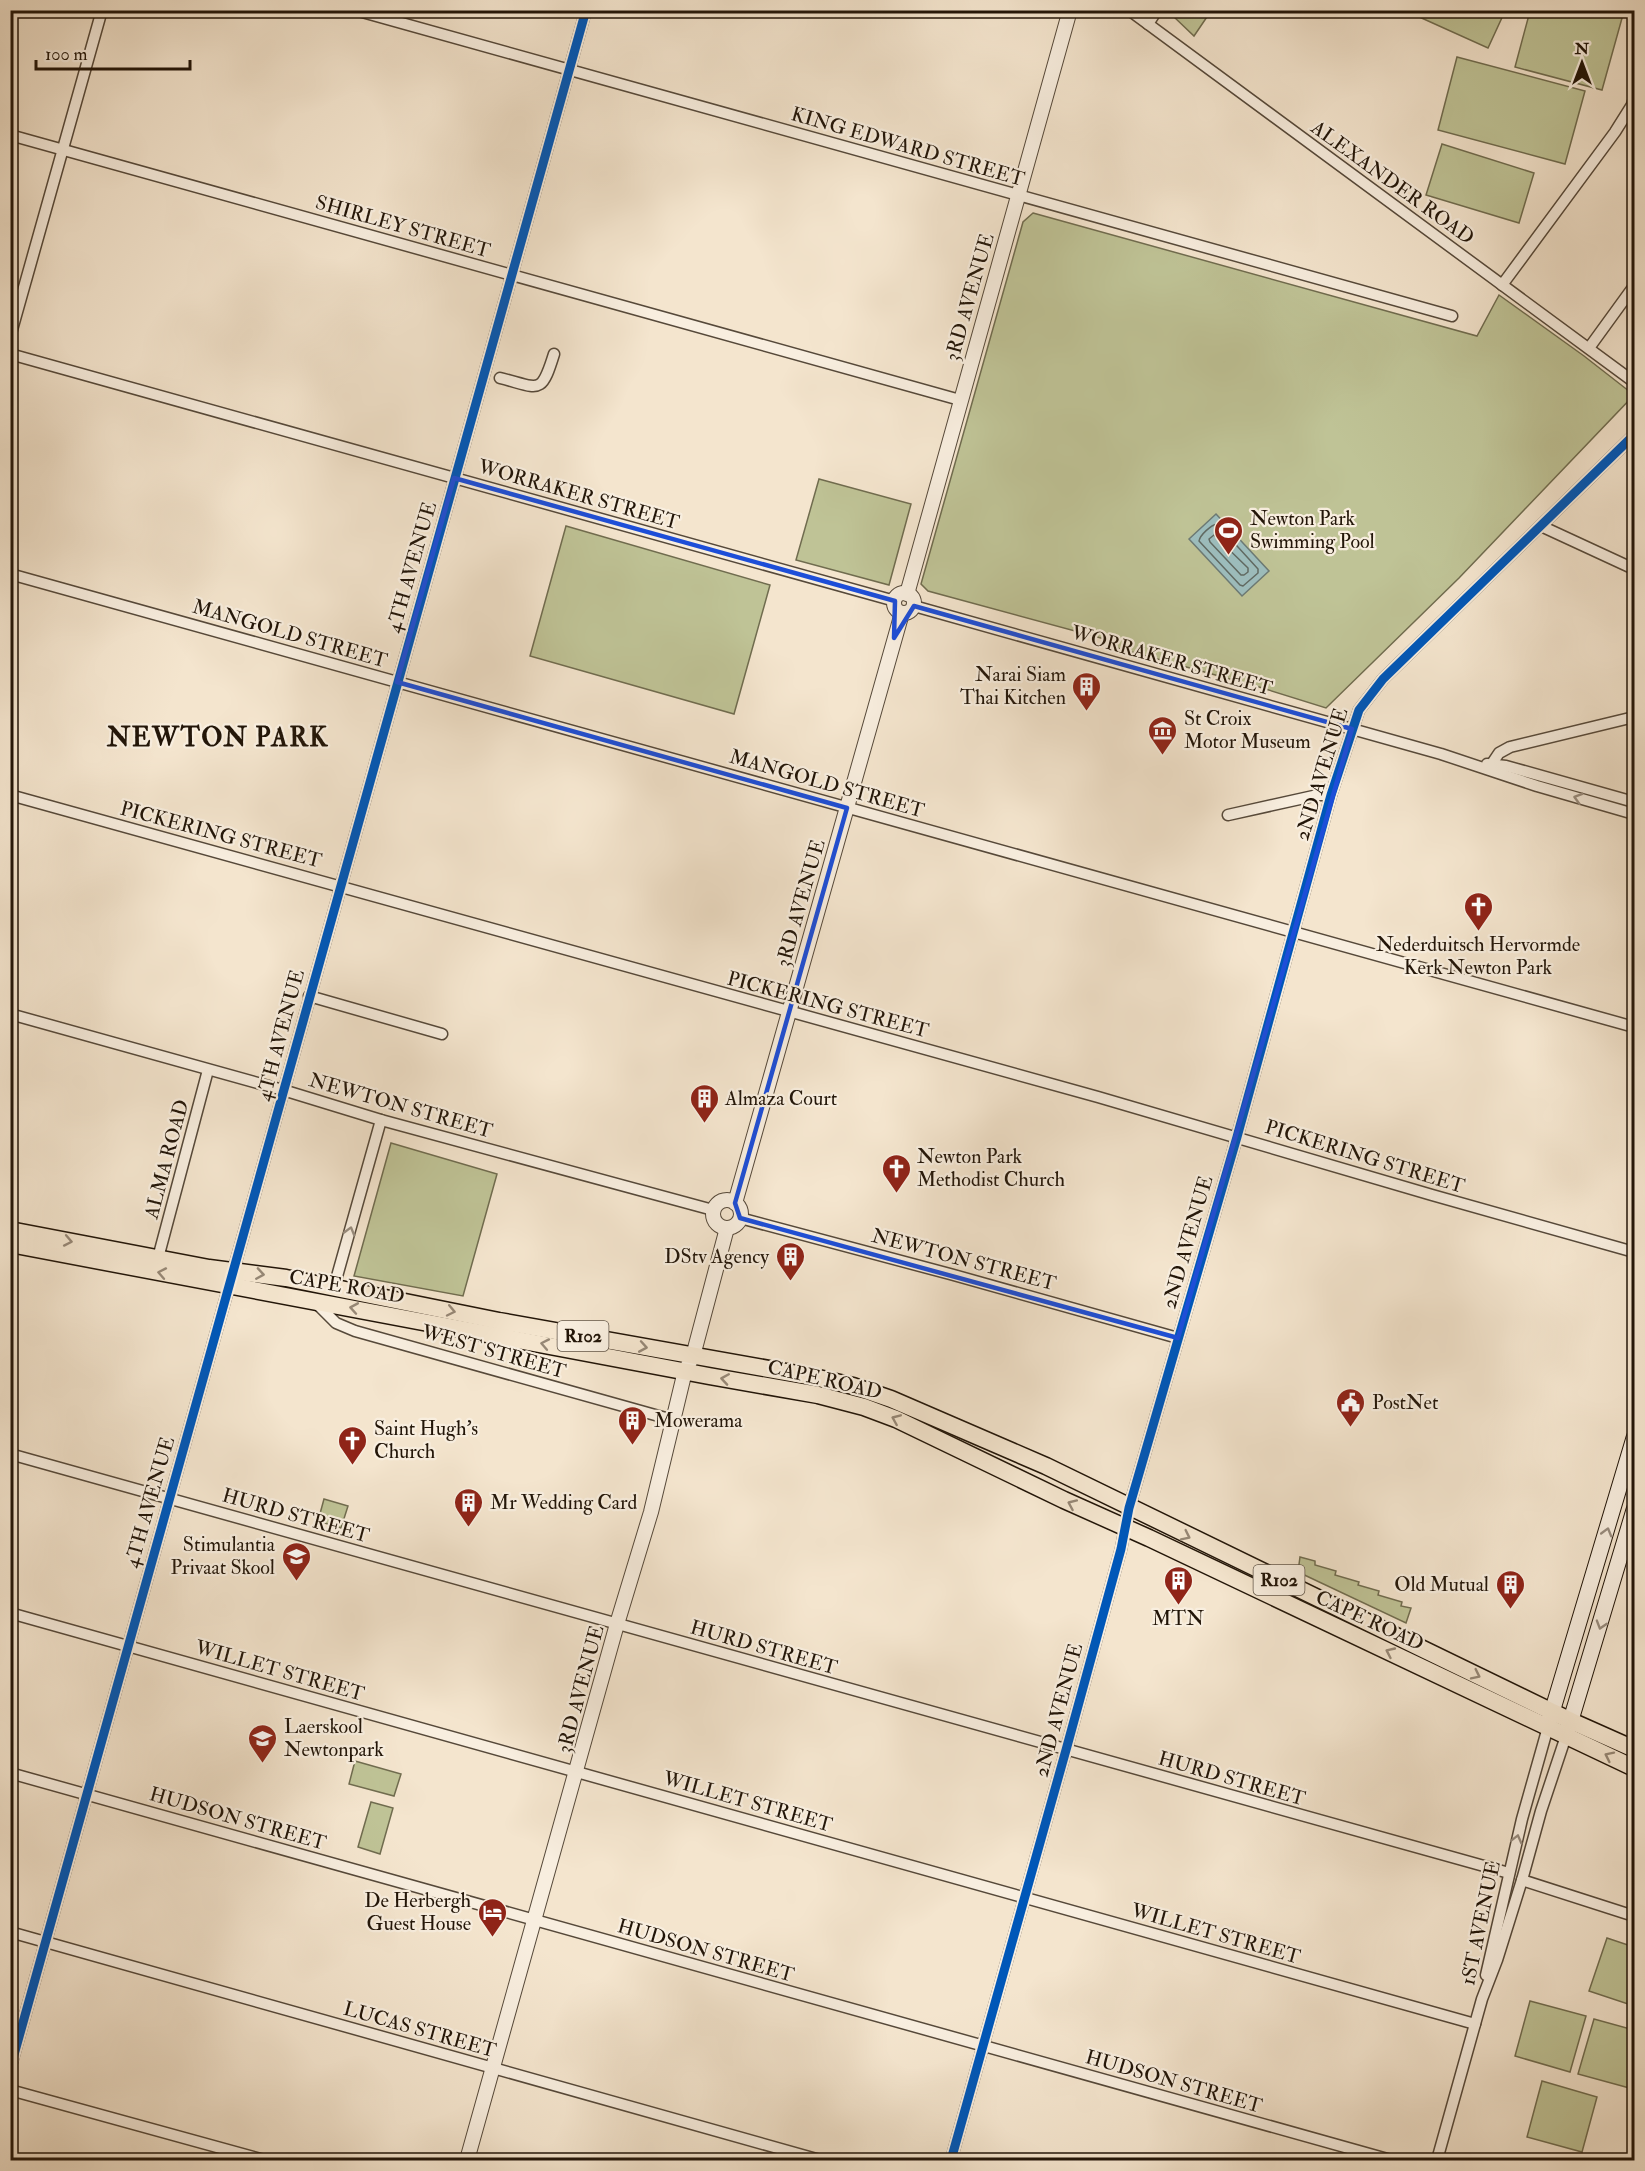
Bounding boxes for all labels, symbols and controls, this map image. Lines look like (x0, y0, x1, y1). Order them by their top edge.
scale bar (36, 33, 190, 71)
north arrow (1552, 33, 1612, 93)
text: N (1574, 39, 1590, 59)
text: 100 m (45, 43, 88, 66)
street label: KING EDWARD STREET (788, 101, 1028, 192)
street label: ALEXANDER ROAD (1305, 114, 1479, 250)
street label: SHIRLEY STREET (313, 190, 493, 263)
street label: 3RD AVENUE (939, 230, 1000, 364)
street label: WORRAKER STREET (474, 453, 683, 535)
street label: 4TH AVENUE (381, 499, 442, 636)
place label: Newton Park Swimming Pool (1250, 506, 1375, 554)
sports icon: Newton Park Swimming Pool (1213, 514, 1245, 556)
street label: MANGOLD STREET (190, 594, 390, 673)
street label: WORRAKER STREET (1067, 619, 1276, 701)
place label: Narai Siam Thai Kitchen (960, 662, 1066, 710)
building icon: Narai Siam Thai Kitchen (1071, 670, 1103, 712)
street label: 2ND AVENUE (1289, 705, 1354, 844)
place label: St Croix Motor Museum (1184, 706, 1311, 754)
museum icon: St Croix Motor Museum (1147, 714, 1179, 756)
district label: NEWTON PARK (106, 722, 329, 754)
street label: MANGOLD STREET (727, 744, 927, 823)
one-way arrow (1573, 793, 1584, 805)
street label: PICKERING STREET (117, 796, 325, 873)
street label: 3RD AVENUE (770, 836, 831, 970)
church icon: Nederduitsch Hervormde Kerk Newton Park (1462, 890, 1494, 932)
place label: Nederduitsch Hervormde Kerk Newton Park (1376, 932, 1580, 980)
street label: PICKERING STREET (724, 966, 932, 1043)
street label: 4TH AVENUE (251, 967, 310, 1104)
street label: NEWTON STREET (306, 1067, 496, 1144)
building icon: Almaza Court (688, 1082, 720, 1124)
place label: Almaza Court (724, 1086, 838, 1111)
street label: ALMA ROAD (138, 1097, 194, 1222)
street label: PICKERING STREET (1262, 1114, 1468, 1199)
place label: Newton Park Methodist Church (917, 1144, 1065, 1192)
church icon: Newton Park Methodist Church (880, 1152, 912, 1194)
street label: 2ND AVENUE (1156, 1173, 1218, 1312)
street label: NEWTON STREET (869, 1223, 1059, 1296)
one-way arrow (343, 1226, 355, 1236)
one-way arrow (63, 1234, 73, 1247)
building icon: DStv Agency (774, 1240, 806, 1282)
place label: DStv Agency (664, 1244, 770, 1269)
street label: CAPE ROAD (287, 1264, 407, 1309)
one-way arrow (157, 1267, 167, 1280)
one-way arrow (255, 1267, 265, 1279)
one-way arrow (349, 1302, 359, 1315)
one-way arrow (446, 1304, 456, 1317)
street label: WEST STREET (418, 1319, 569, 1384)
road number: R102 (558, 1321, 608, 1351)
one-way arrow (541, 1338, 551, 1351)
one-way arrow (638, 1340, 648, 1353)
street label: CAPE ROAD (765, 1354, 885, 1405)
one-way arrow (720, 1373, 730, 1385)
public building icon: PostNet (1335, 1386, 1367, 1428)
place label: PostNet (1372, 1390, 1439, 1415)
building icon: Mowerama (617, 1404, 649, 1446)
place label: Mowerama (654, 1408, 743, 1433)
one-way arrow (892, 1415, 903, 1427)
place label: Saint Hugh's Church (374, 1416, 478, 1464)
church icon: Saint Hugh's Church (337, 1424, 369, 1466)
street label: 4TH AVENUE (119, 1434, 180, 1571)
street label: HURD STREET (219, 1483, 372, 1548)
building icon: Mr Wedding Card (453, 1486, 485, 1528)
place label: Mr Wedding Card (490, 1490, 637, 1515)
one-way arrow (1067, 1499, 1078, 1511)
one-way arrow (1600, 1527, 1612, 1538)
one-way arrow (1180, 1528, 1191, 1540)
place label: Stimulantia Privaat Skool (170, 1532, 276, 1580)
school or university icon: Stimulantia Privaat Skool (280, 1540, 312, 1582)
building icon: MTN (1162, 1564, 1194, 1606)
road number: R102 (1254, 1565, 1304, 1595)
building icon: Old Mutual (1494, 1568, 1526, 1610)
place label: Old Mutual (1394, 1572, 1489, 1597)
street label: CAPE ROAD (1312, 1584, 1428, 1656)
place label: MTN (1152, 1606, 1204, 1631)
street label: HURD STREET (687, 1615, 840, 1680)
one-way arrow (1596, 1620, 1608, 1630)
street label: 3RD AVENUE (551, 1622, 610, 1756)
street label: WILLET STREET (191, 1634, 367, 1707)
street label: 2ND AVENUE (1029, 1640, 1088, 1780)
one-way arrow (1385, 1648, 1396, 1660)
one-way arrow (1469, 1667, 1480, 1679)
place label: Laerskool Newtonpark (284, 1714, 384, 1763)
school or university icon: Laerskool Newtonpark (247, 1722, 279, 1764)
street label: HURD STREET (1155, 1746, 1308, 1811)
one-way arrow (1604, 1752, 1615, 1764)
street label: WILLET STREET (659, 1765, 835, 1838)
street label: HUDSON STREET (147, 1781, 329, 1856)
one-way arrow (1510, 1834, 1523, 1844)
street label: 1ST AVENUE (1455, 1859, 1506, 1988)
place label: De Herbergh Guest House (364, 1888, 472, 1936)
hotel icon: De Herbergh Guest House (476, 1896, 508, 1938)
street label: WILLET STREET (1127, 1897, 1303, 1970)
street label: HUDSON STREET (615, 1913, 797, 1988)
street label: LUCAS STREET (341, 1996, 499, 2063)
street label: HUDSON STREET (1083, 2044, 1265, 2119)

